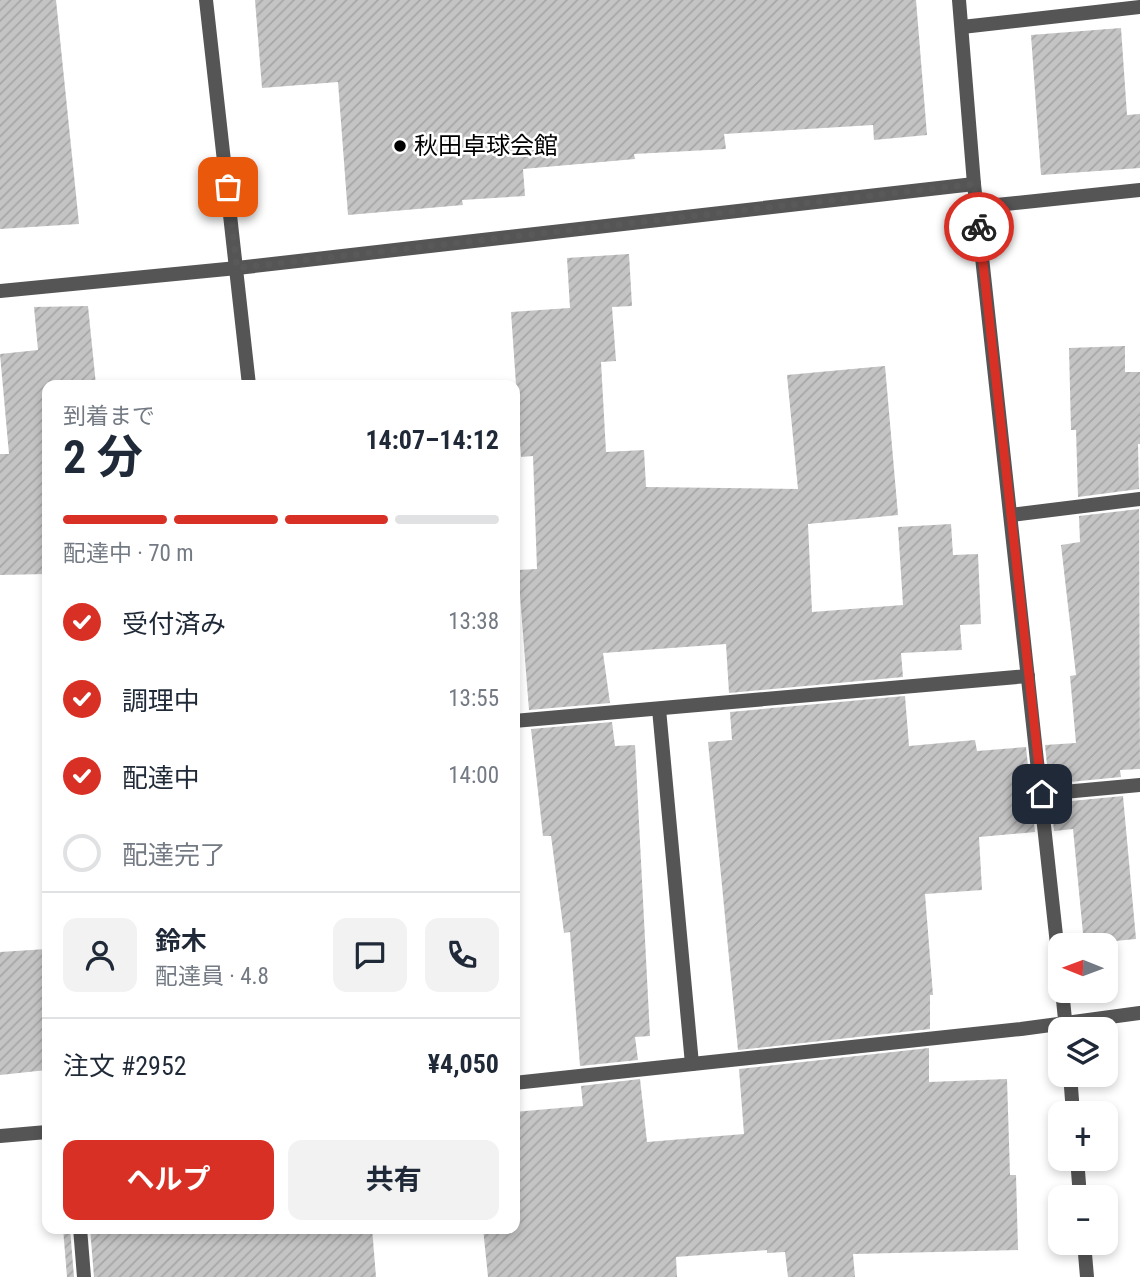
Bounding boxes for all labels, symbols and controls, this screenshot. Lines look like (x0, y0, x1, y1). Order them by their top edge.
place label: 秋田卓球会館 (414, 132, 558, 160)
marker: 秋田卓球会館 (392, 138, 408, 154)
pin (198, 157, 258, 217)
icon: bag (209, 168, 247, 206)
courier (944, 192, 1014, 262)
icon: bike (960, 208, 998, 246)
text: 到着まで (63, 403, 155, 430)
text: 14:07–14:12 (365, 425, 499, 455)
text: 2 分 (63, 430, 143, 484)
text: 配達中 · 70 m (63, 540, 193, 567)
icon: check (63, 603, 101, 641)
text: 13:38 (448, 608, 499, 635)
text: 受付済み (122, 609, 226, 639)
icon: check (63, 680, 101, 718)
text: 13:55 (448, 685, 499, 712)
text: 調理中 (122, 686, 200, 716)
icon: check (63, 757, 101, 795)
text: 14:00 (448, 762, 499, 789)
text: 配達中 (122, 763, 200, 793)
pin (1012, 764, 1072, 824)
icon: home (1023, 775, 1061, 813)
text: 配達完了 (122, 840, 226, 870)
button: person (63, 918, 137, 992)
button: chat (333, 918, 407, 992)
button: phone (425, 918, 499, 992)
text: 鈴木 (155, 926, 207, 956)
north arrow (1048, 933, 1118, 1003)
map controls (1048, 933, 1118, 1255)
text: 配達員 · 4.8 (155, 963, 269, 990)
button: layers (1048, 1017, 1118, 1087)
text: ¥4,050 (428, 1049, 499, 1079)
text: 注文 #2952 (63, 1051, 187, 1081)
button: + (1048, 1101, 1118, 1171)
button: ヘルプ (63, 1140, 274, 1220)
button: 共有 (288, 1140, 499, 1220)
button: − (1048, 1185, 1118, 1255)

